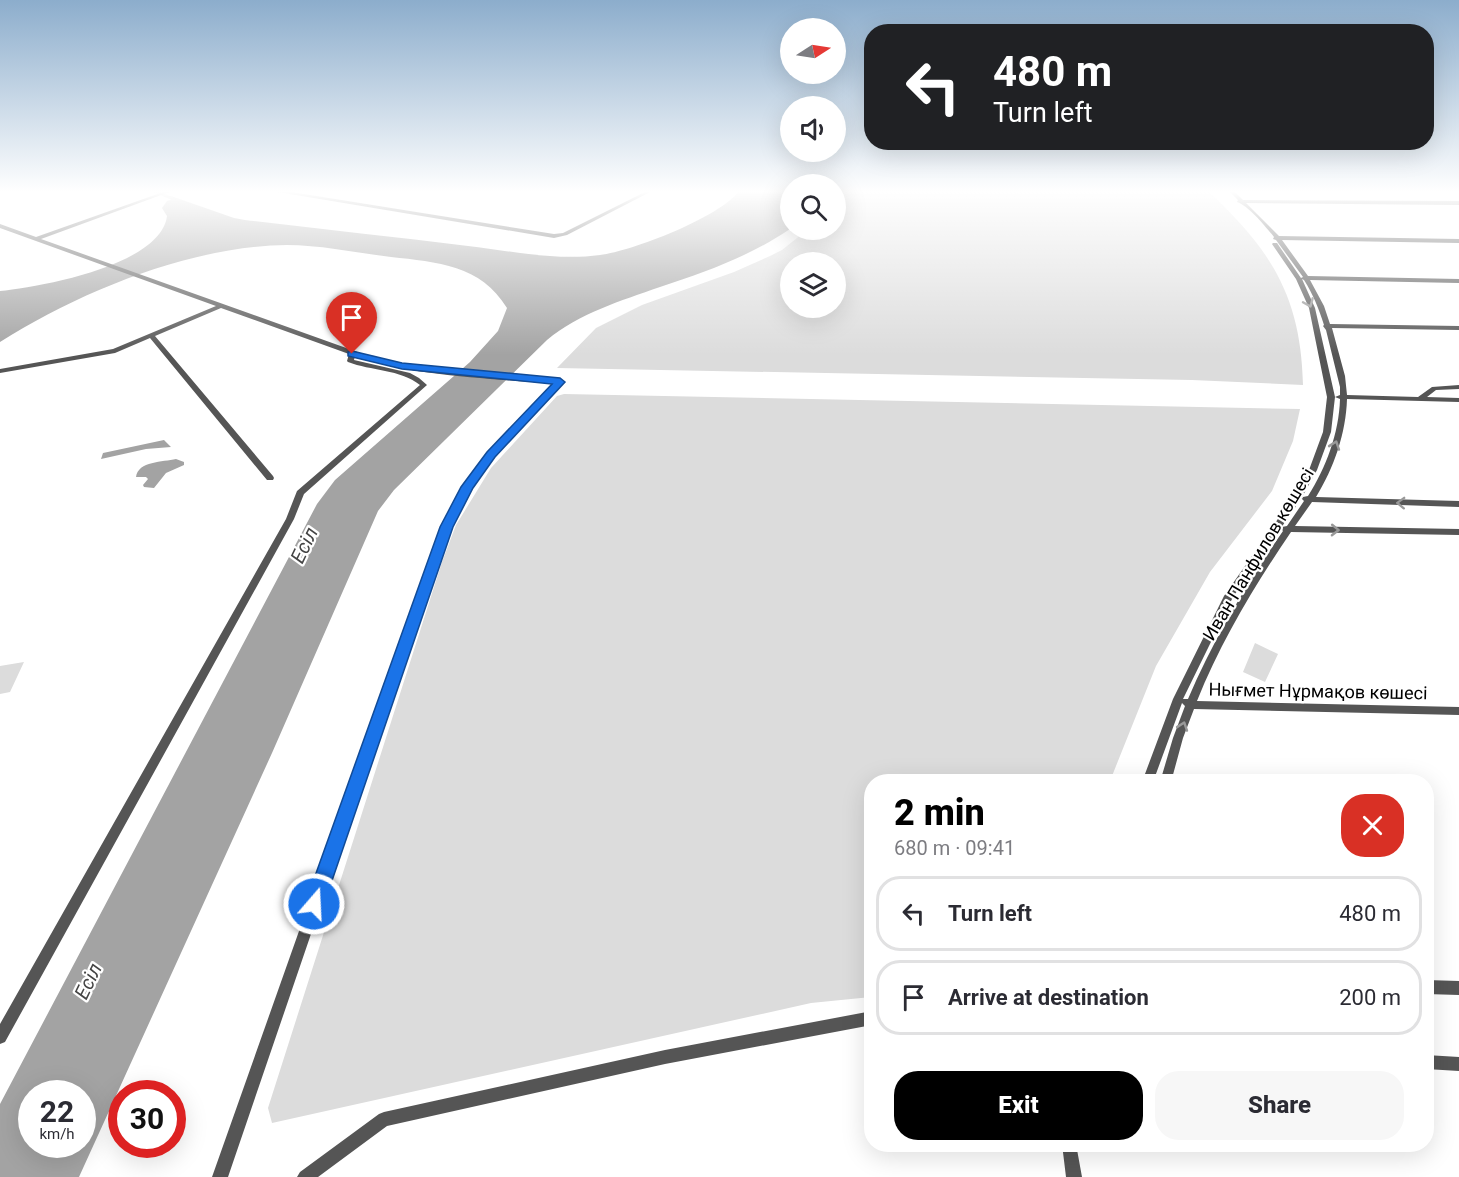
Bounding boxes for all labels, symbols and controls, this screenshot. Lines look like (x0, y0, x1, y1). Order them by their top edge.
north arrow (780, 18, 846, 84)
map controls (780, 18, 846, 318)
text: 480 m (993, 47, 1112, 96)
icon: left (894, 48, 972, 126)
button: sound (780, 96, 846, 162)
text: Turn left (993, 97, 1093, 129)
button: search (780, 174, 846, 240)
button: layers (780, 252, 846, 318)
pin (326, 292, 377, 354)
one-way arrow (1302, 296, 1314, 307)
icon: arrive (335, 301, 368, 334)
one-way arrow (1328, 440, 1341, 451)
street label: Иван Панфилов көшесі (1198, 464, 1318, 644)
one-way arrow (1396, 496, 1405, 509)
water label: Есіл (285, 523, 323, 567)
one-way arrow (1331, 524, 1340, 536)
street label: Нығмет Нұрмақов көшесі (1208, 679, 1428, 703)
one-way arrow (1176, 721, 1189, 732)
text: 2 min (894, 792, 985, 834)
button: close (1341, 794, 1404, 857)
text: 680 m · 09:41 (894, 836, 1015, 860)
position arrow (282, 872, 346, 936)
icon: left (897, 897, 930, 930)
text: Turn left (948, 901, 1032, 926)
text: 480 m (1339, 901, 1401, 926)
water label: Есіл (69, 959, 107, 1003)
icon: arrive (897, 981, 930, 1014)
text: Arrive at destination (948, 985, 1149, 1010)
text: 200 m (1339, 985, 1401, 1010)
button: Exit (894, 1071, 1143, 1140)
button: Share (1155, 1071, 1404, 1140)
speed limit sign: 30 (108, 1080, 186, 1158)
text: 22 (40, 1094, 74, 1129)
text: km/h (39, 1125, 75, 1143)

